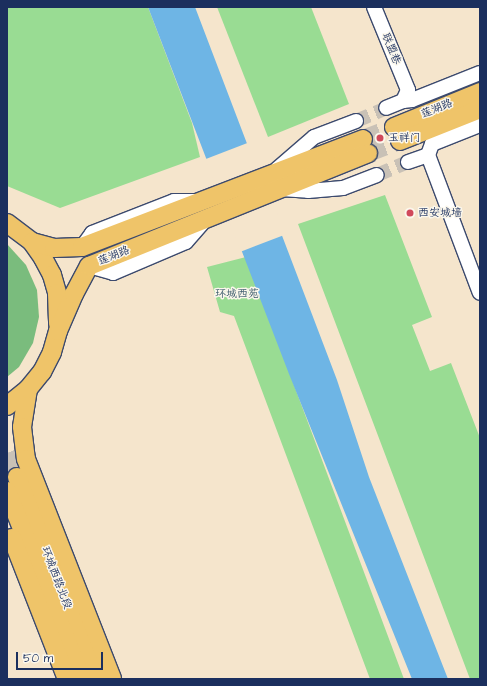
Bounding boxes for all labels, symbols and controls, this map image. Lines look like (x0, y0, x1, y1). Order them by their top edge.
street label: 联盟巷 (379, 31, 403, 67)
street label: 莲湖路 (419, 97, 455, 121)
place label: 玉祥门 (388, 131, 421, 145)
marker: 玉祥门 (375, 133, 385, 143)
place label: 西安城墙 (418, 206, 462, 220)
marker: 西安城墙 (405, 208, 415, 218)
street label: 莲湖路 (96, 244, 132, 268)
park label: 环城西苑 (215, 287, 259, 301)
street label: 环城西路北段 (38, 545, 74, 611)
scale bar (18, 644, 105, 670)
text: 50 m (23, 650, 53, 667)

